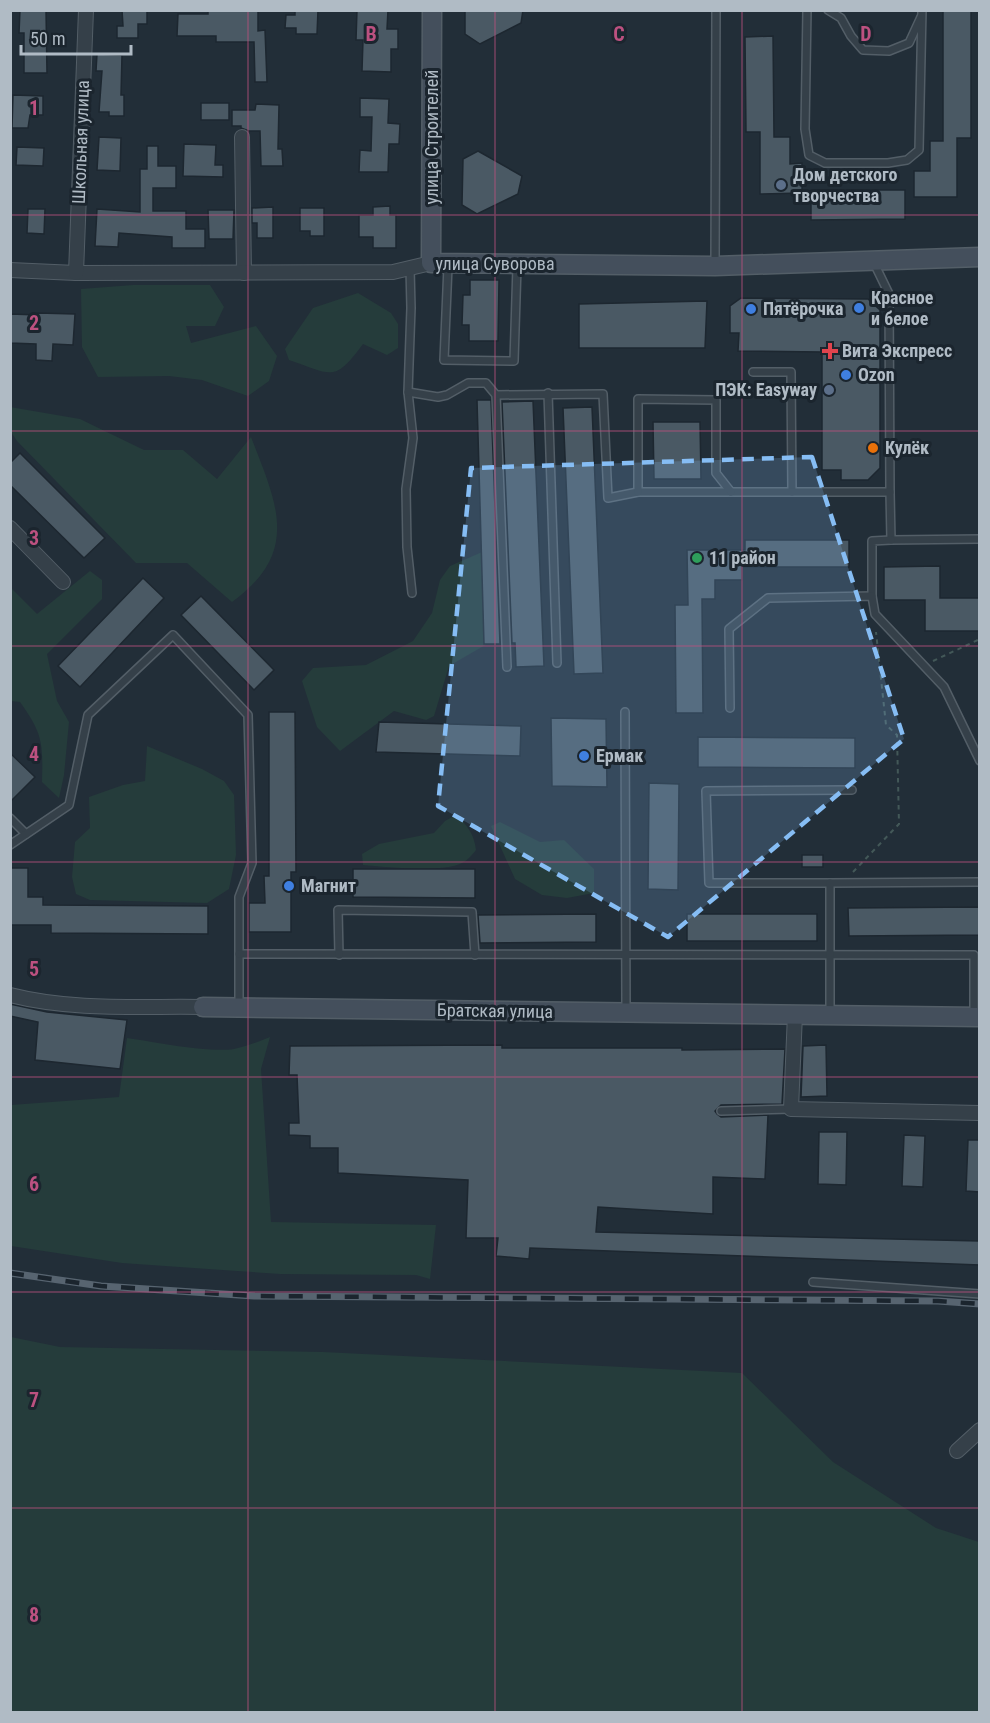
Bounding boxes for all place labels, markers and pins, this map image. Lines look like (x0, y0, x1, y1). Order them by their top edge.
place label: Дом детского творчества (793, 164, 897, 206)
marker: Дом детского творчества (774, 178, 788, 192)
place label: Красное и белое (871, 287, 934, 329)
place label: Пятёрочка (763, 298, 843, 319)
marker: Красное и белое (852, 301, 866, 315)
marker: Пятёрочка (744, 302, 758, 316)
place label: Вита Экспресс (842, 340, 952, 361)
marker: Вита Экспресс (823, 344, 837, 358)
place label: Ozon (858, 364, 895, 385)
marker: Ozon (839, 368, 853, 382)
place label: ПЭК: Easyway (715, 379, 817, 400)
marker: ПЭК: Easyway (822, 383, 836, 397)
place label: Кулёк (885, 437, 929, 458)
marker: Кулёк (866, 441, 880, 455)
place label: 11 район (709, 547, 776, 568)
marker: 11 район (690, 551, 704, 565)
place label: Ермак (596, 745, 643, 766)
marker: Ермак (577, 749, 591, 763)
place label: Магнит (301, 875, 356, 896)
marker: Магнит (282, 879, 296, 893)

